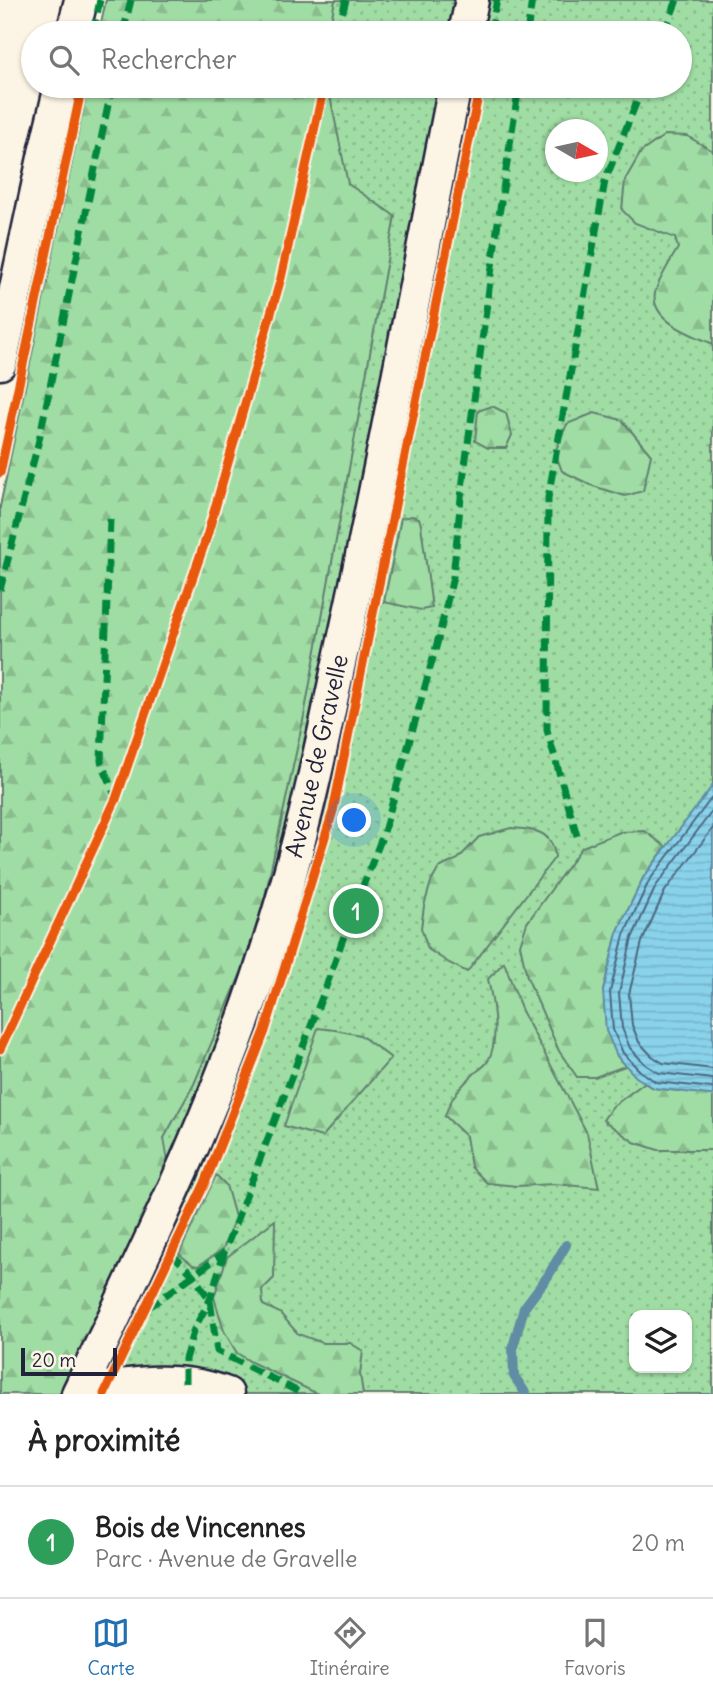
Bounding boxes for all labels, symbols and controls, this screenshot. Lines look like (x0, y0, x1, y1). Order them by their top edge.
search box (21, 21, 692, 98)
icon: search (45, 41, 83, 79)
text: Rechercher (101, 43, 237, 76)
north arrow (545, 119, 608, 182)
street label: Avenue de Gravelle (278, 651, 354, 860)
your location (337, 803, 371, 837)
pin: 1 (333, 885, 379, 937)
map controls (629, 1310, 692, 1373)
button: layers (629, 1310, 692, 1373)
scale bar (21, 1345, 117, 1377)
text: 20 m (32, 1348, 76, 1372)
text: À proximité (28, 1421, 180, 1459)
text: Bois de Vincennes (95, 1511, 306, 1544)
text: 1 (46, 1528, 56, 1557)
text: 20 m (632, 1528, 685, 1557)
text: Parc · Avenue de Gravelle (95, 1544, 357, 1573)
tab: Carte (87, 1614, 135, 1680)
tab: Itinéraire (310, 1614, 389, 1680)
tab: Favoris (564, 1614, 626, 1680)

